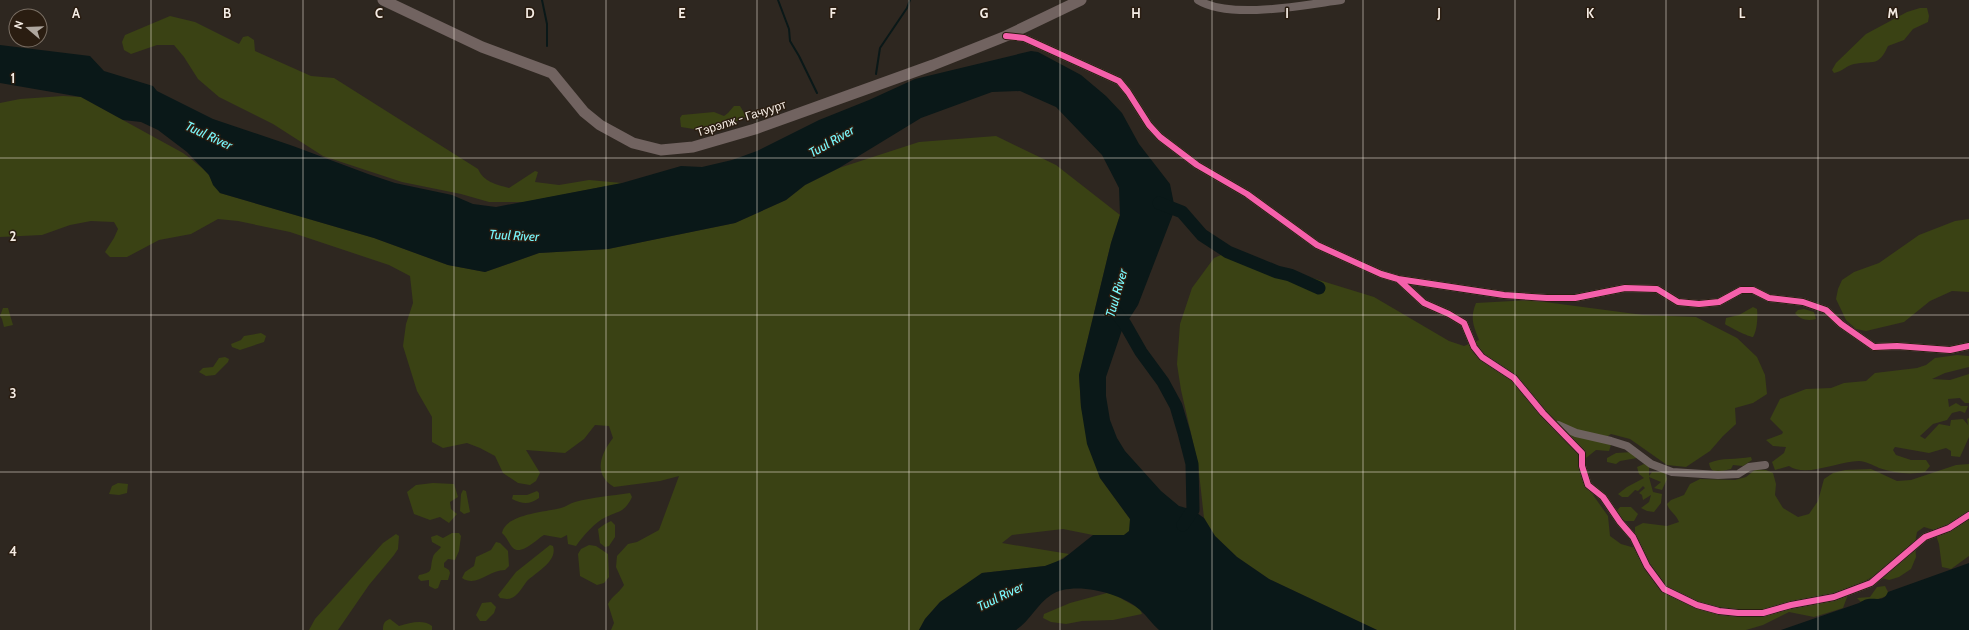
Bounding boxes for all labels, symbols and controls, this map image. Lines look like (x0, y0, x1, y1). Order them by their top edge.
text: A (72, 5, 81, 21)
text: B (223, 5, 231, 21)
text: C (375, 5, 383, 21)
text: D (525, 5, 535, 21)
text: E (678, 5, 686, 21)
text: F (830, 5, 837, 21)
text: G (980, 5, 989, 21)
text: H (1131, 5, 1141, 21)
text: I (1285, 5, 1289, 21)
text: J (1436, 5, 1441, 21)
text: K (1586, 5, 1595, 21)
text: L (1739, 5, 1746, 21)
text: M (1888, 5, 1899, 21)
north arrow (8, 8, 48, 48)
text: N (11, 19, 26, 31)
text: 1 (11, 70, 15, 86)
street label: Тэрэлж - Гачуурт (694, 96, 788, 140)
water label: Tuul River (183, 117, 236, 153)
water label: Tuul River (805, 121, 857, 160)
water label: Tuul River (489, 226, 540, 244)
text: 2 (10, 228, 17, 244)
water label: Tuul River (1101, 266, 1131, 319)
text: 3 (9, 385, 17, 401)
text: 4 (9, 543, 17, 559)
water label: Tuul River (974, 577, 1027, 614)

